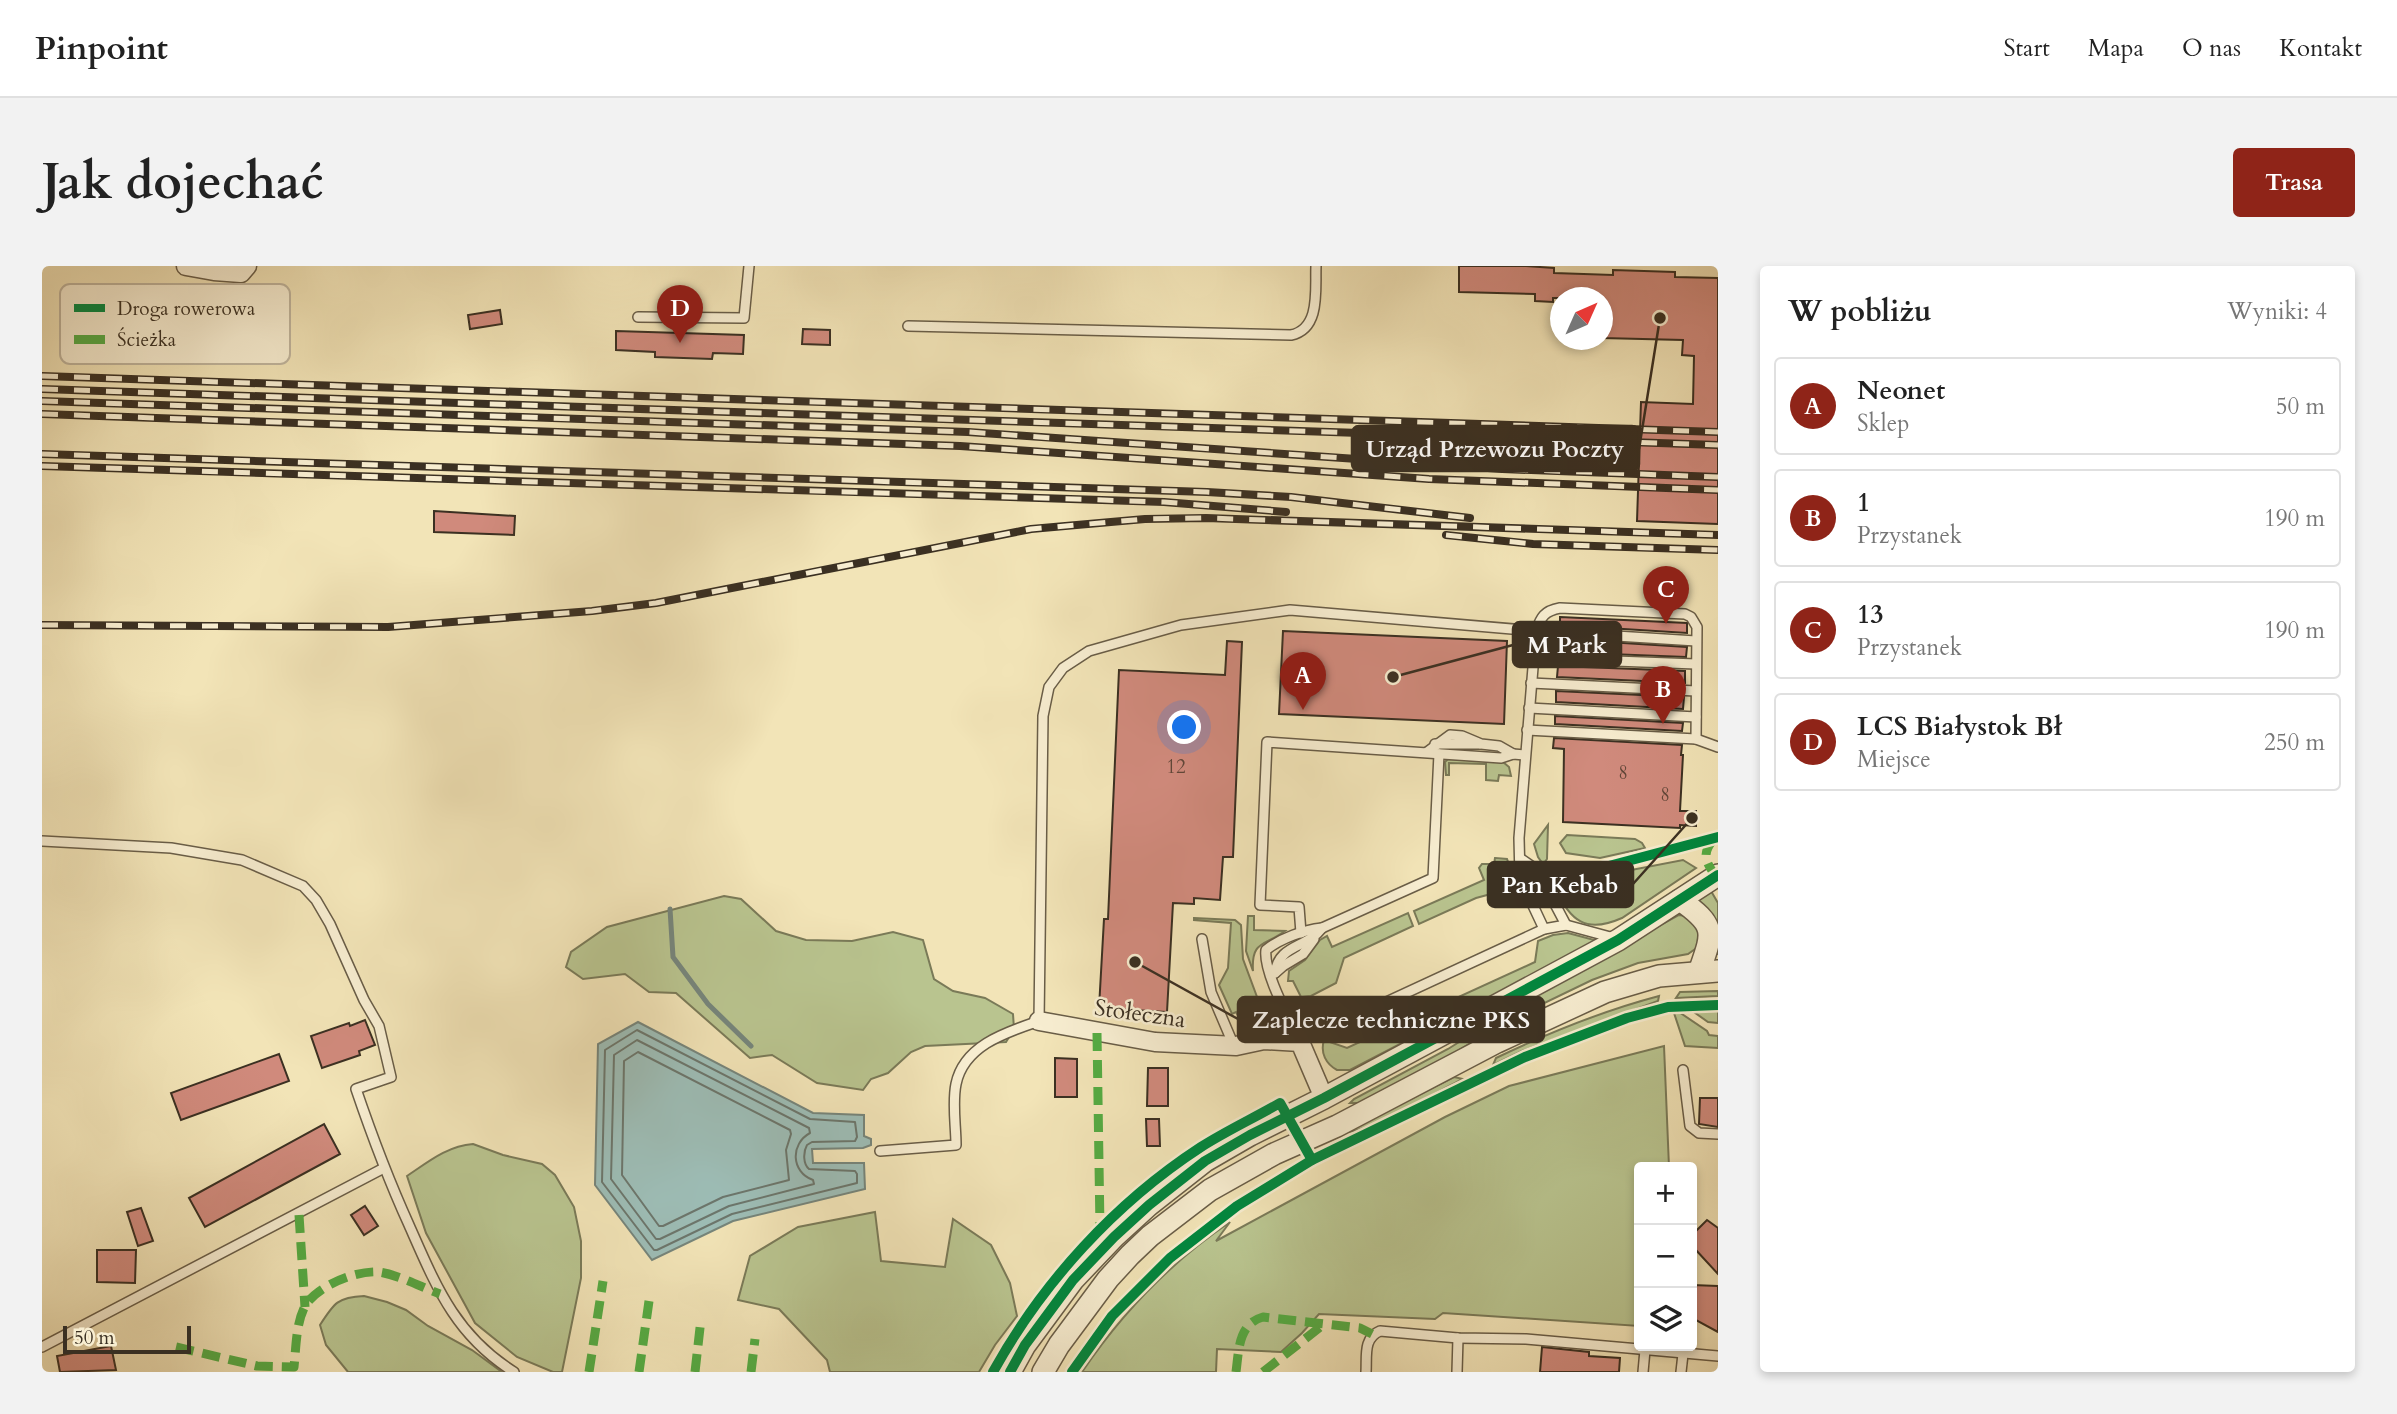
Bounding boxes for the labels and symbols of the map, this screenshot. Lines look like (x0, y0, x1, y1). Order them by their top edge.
legend (60, 284, 290, 364)
pin: D (657, 285, 703, 343)
north arrow (1550, 287, 1613, 350)
text: Droga rowerowa (117, 296, 255, 322)
text: Ścieżka (117, 327, 176, 353)
callout: Urząd Przewozu Poczty (1352, 426, 1639, 471)
text: Urząd Przewozu Poczty (1366, 433, 1625, 466)
pin: C (1643, 566, 1689, 624)
callout: M Park (1513, 622, 1621, 667)
text: M Park (1527, 629, 1607, 662)
pin: A (1280, 652, 1326, 710)
pin: B (1640, 666, 1686, 724)
your location (1167, 710, 1201, 744)
house number: 12 (1166, 754, 1186, 780)
house number: 8 (1618, 760, 1628, 786)
house number: 8 (1660, 782, 1670, 808)
callout: Pan Kebab (1488, 862, 1633, 907)
text: Pan Kebab (1502, 869, 1618, 902)
street label: Stołeczna (1092, 992, 1188, 1035)
callout: Zaplecze techniczne PKS (1238, 997, 1544, 1042)
text: Zaplecze techniczne PKS (1252, 1004, 1530, 1037)
scale bar (63, 1323, 191, 1355)

